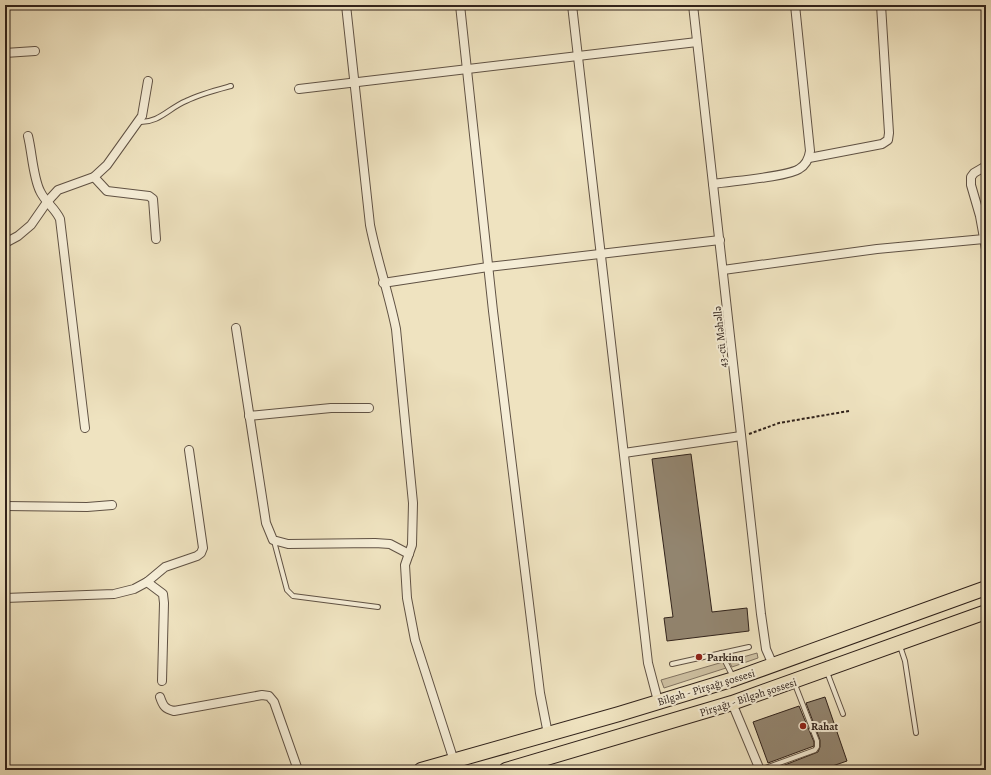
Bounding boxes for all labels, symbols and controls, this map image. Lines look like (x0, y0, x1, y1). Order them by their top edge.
street label: 43-cü Məhəllə (710, 305, 731, 368)
place label: Parkinq (707, 650, 744, 665)
marker: Parkinq (694, 652, 704, 662)
street label: Bilgəh - Pirşağı şossesi (655, 665, 757, 709)
street label: Pirşağı - Bilgəh şossesi (698, 675, 799, 720)
place label: Rahat (811, 719, 839, 734)
marker: Rahat (798, 721, 808, 731)

